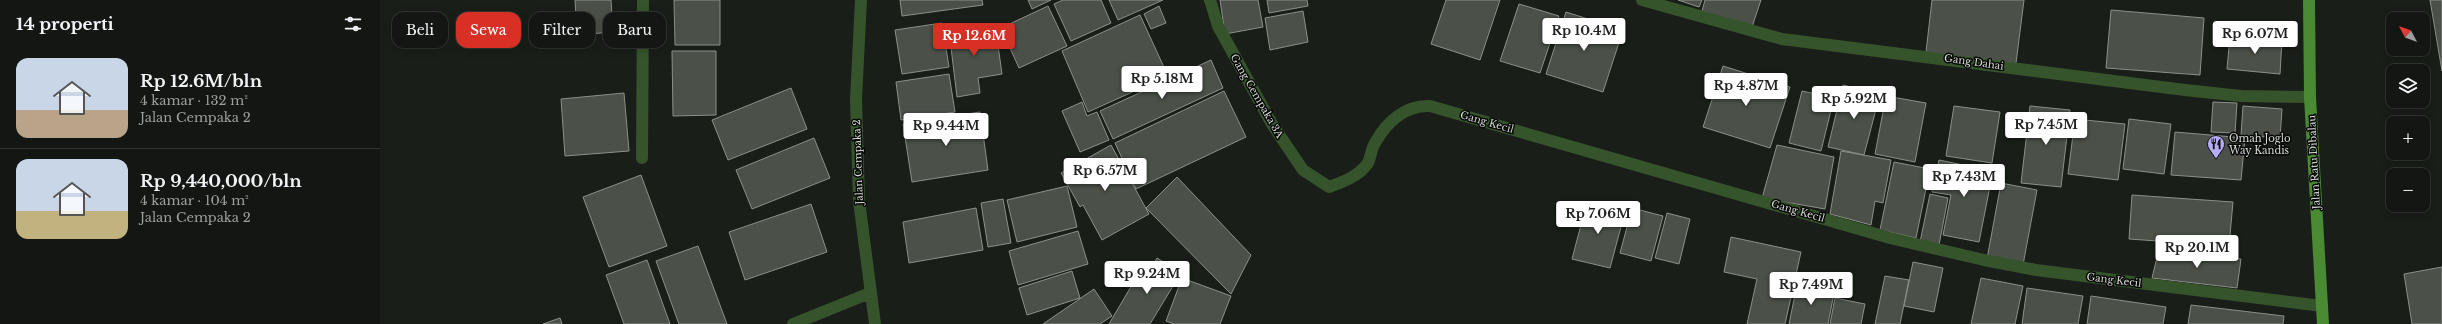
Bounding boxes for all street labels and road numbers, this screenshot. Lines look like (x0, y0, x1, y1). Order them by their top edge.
street label: Gang Dahai (1943, 51, 2005, 73)
street label: Gang Cempaka 3A (1228, 52, 1287, 141)
street label: Gang Kecil (1459, 108, 1515, 136)
street label: Jalan Ratu Dibalau (2305, 114, 2323, 211)
street label: Jalan Cempaka 2 (850, 119, 866, 207)
street label: Gang Kecil (1770, 197, 1826, 225)
street label: Gang Kecil (2086, 270, 2142, 290)

